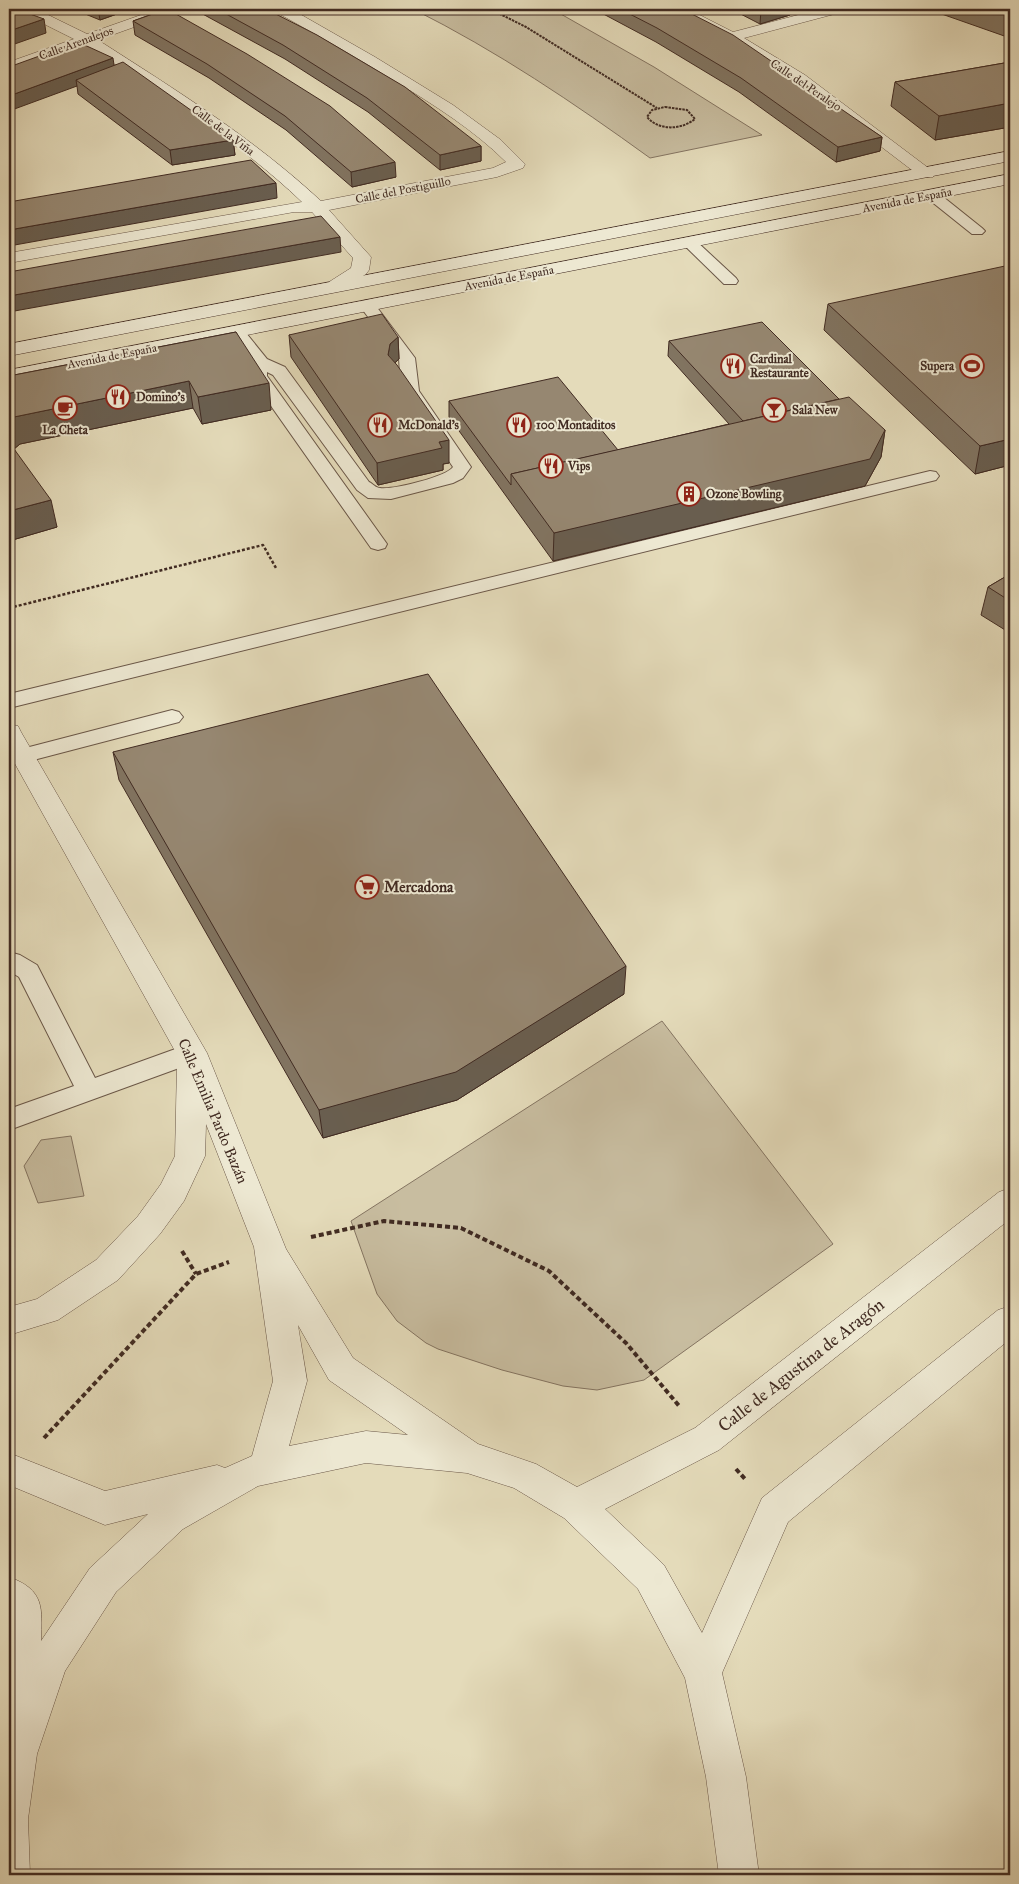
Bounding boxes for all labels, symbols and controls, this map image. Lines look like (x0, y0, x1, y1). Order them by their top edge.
street label: Calle Arenalejos (37, 23, 115, 63)
street label: Calle del Peralejo (768, 56, 844, 114)
street label: Calle de la Viña (189, 102, 258, 159)
street label: Calle del Postiguillo (354, 174, 452, 207)
street label: Avenida de España (860, 184, 954, 216)
street label: Avenida de España (462, 262, 556, 294)
street label: Avenida de España (65, 340, 159, 372)
place label: Cardinal Restaurante (750, 352, 809, 380)
restaurant icon: Cardinal Restaurante (720, 353, 746, 379)
sports icon: Supera (959, 353, 985, 379)
place label: Supera (920, 359, 955, 374)
restaurant icon: Domino's (105, 384, 131, 410)
place label: Domino's (136, 390, 185, 404)
cafe icon: La Cheta (52, 395, 78, 421)
bar icon: Sala New (761, 397, 787, 423)
place label: Sala New (792, 403, 839, 417)
restaurant icon: McDonald's (367, 412, 393, 438)
restaurant icon: 100 Montaditos (506, 412, 532, 438)
place label: McDonald's (398, 418, 460, 432)
place label: 100 Montaditos (536, 418, 616, 432)
place label: La Cheta (42, 423, 89, 437)
restaurant icon: Vips (538, 453, 564, 479)
place label: Vips (567, 459, 591, 474)
building icon: Ozone Bowling (676, 481, 702, 507)
place label: Ozone Bowling (706, 487, 782, 502)
supermarket icon: Mercadona (354, 874, 380, 900)
place label: Mercadona (384, 878, 454, 896)
street label: Calle Emilia Pardo Bazán (174, 1036, 252, 1186)
street label: Calle de Agustina de Aragón (713, 1293, 889, 1438)

